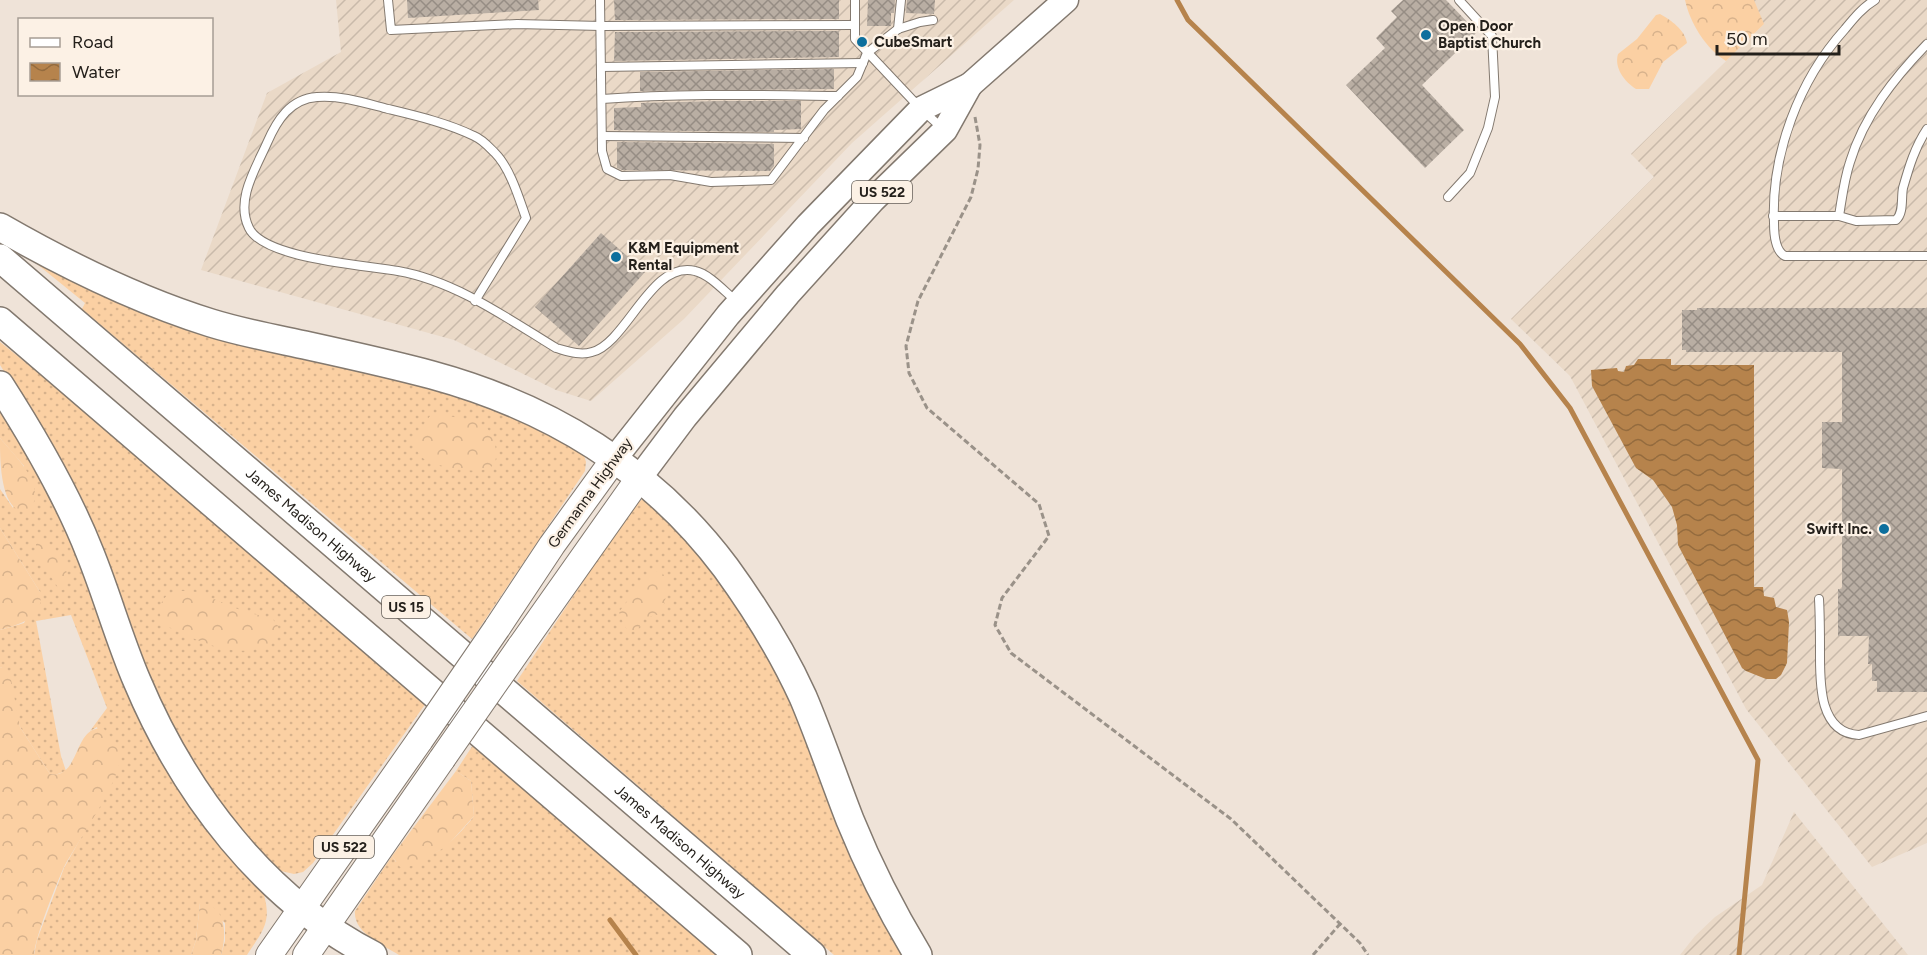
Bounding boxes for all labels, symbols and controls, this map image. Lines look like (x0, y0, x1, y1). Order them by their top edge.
place label: Open Door Baptist Church (1438, 17, 1541, 52)
legend (18, 18, 213, 96)
scale bar (1717, 18, 1838, 56)
marker: Open Door Baptist Church (1419, 28, 1433, 42)
text: 50 m (1726, 28, 1768, 50)
text: Road (72, 31, 113, 53)
place label: CubeSmart (874, 33, 953, 51)
marker: CubeSmart (855, 35, 869, 49)
text: Water (72, 61, 120, 83)
road number: US 522 (852, 181, 912, 203)
place label: K&M Equipment Rental (628, 239, 739, 274)
marker: K&M Equipment Rental (609, 250, 623, 264)
street label: Germanna Highway (544, 434, 636, 552)
street label: James Madison Highway (242, 464, 380, 586)
place label: Swift Inc. (1806, 520, 1872, 538)
marker: Swift Inc. (1877, 522, 1891, 536)
road number: US 15 (382, 596, 430, 618)
street label: James Madison Highway (611, 781, 749, 903)
road number: US 522 (314, 836, 374, 858)

